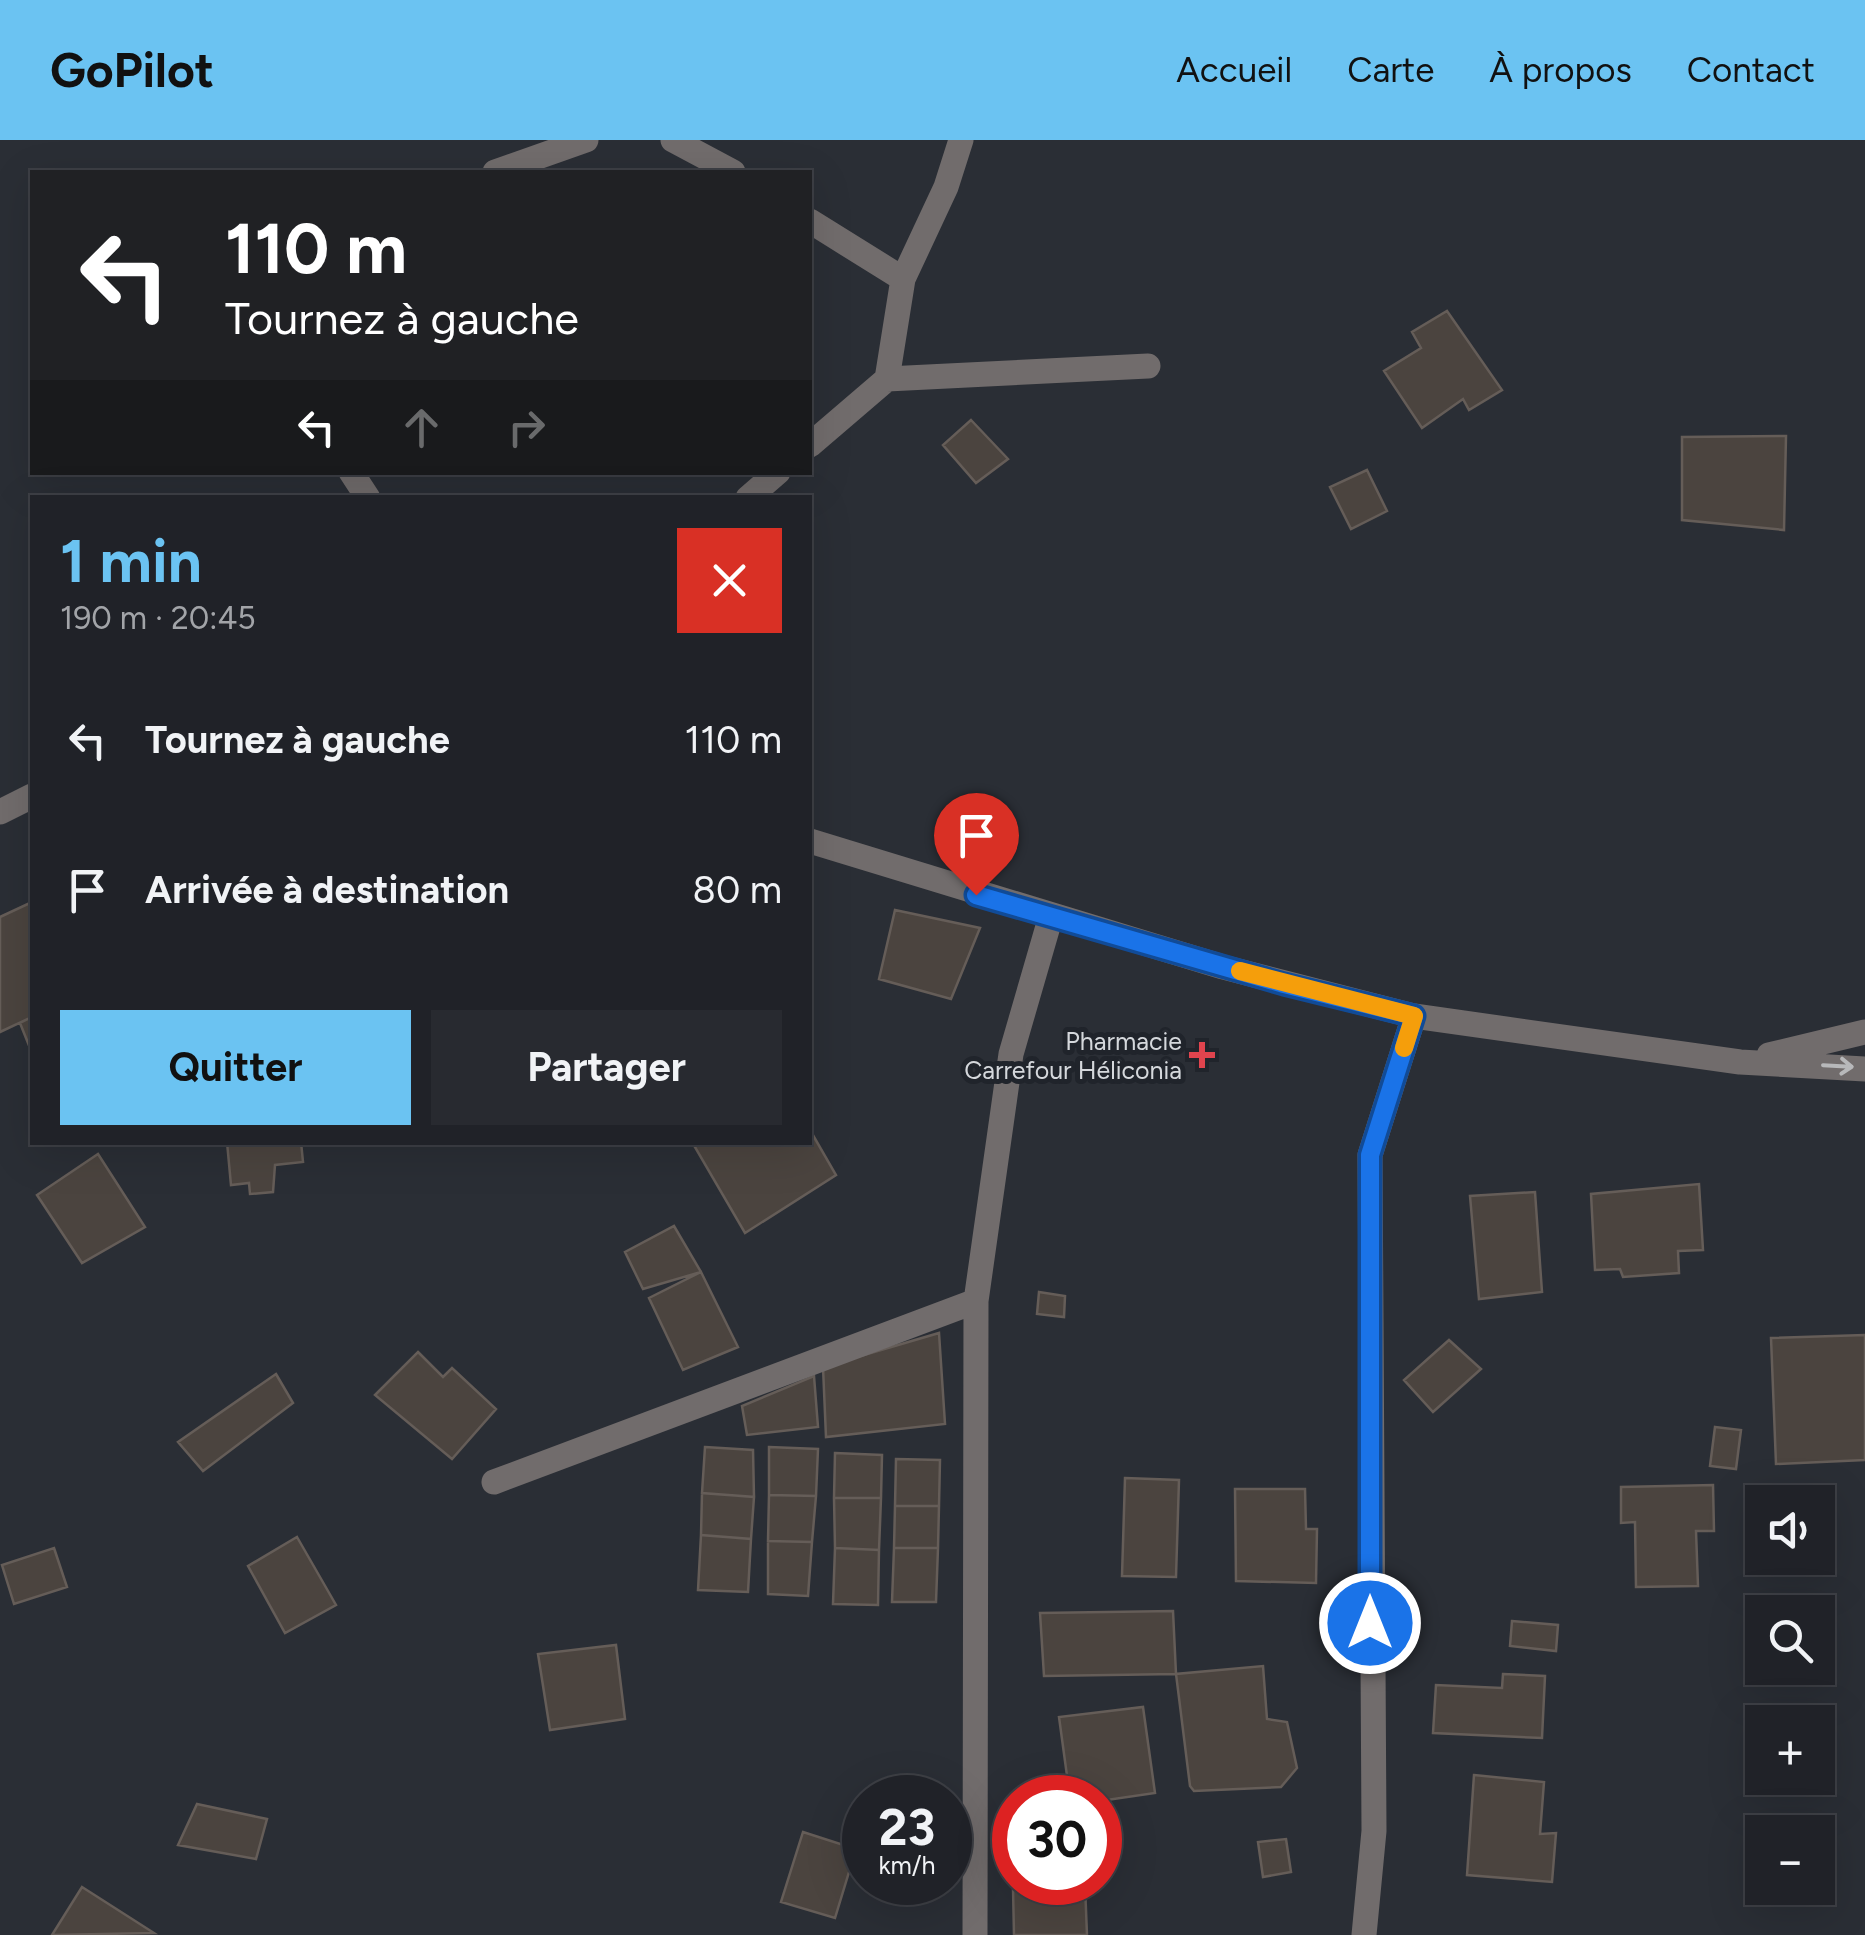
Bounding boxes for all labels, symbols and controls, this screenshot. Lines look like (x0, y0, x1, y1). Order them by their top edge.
text: GoPilot (50, 41, 214, 99)
text: Accueil (1176, 49, 1292, 91)
text: Carte (1347, 49, 1434, 91)
text: À propos (1489, 49, 1632, 91)
text: Contact (1687, 49, 1815, 91)
text: 110 m (225, 206, 407, 291)
icon: left (60, 210, 190, 340)
text: Tournez à gauche (225, 291, 579, 345)
icon: left (289, 400, 344, 455)
icon: ahead (394, 400, 449, 455)
icon: right (499, 400, 554, 455)
text: 1 min (60, 525, 202, 597)
button: close (677, 528, 782, 633)
text: 190 m · 20:45 (60, 599, 256, 637)
icon: left (60, 713, 115, 768)
text: Tournez à gauche (145, 717, 450, 763)
text: 110 m (685, 717, 782, 763)
pin (934, 793, 1019, 896)
icon: arrive (949, 808, 1004, 863)
icon: arrive (60, 863, 115, 918)
text: Arrivée à destination (145, 867, 509, 913)
text: 80 m (693, 867, 782, 913)
button: Quitter (60, 1010, 411, 1125)
button: Partager (431, 1010, 782, 1125)
place label: Pharmacie Carrefour Héliconia (964, 1026, 1182, 1085)
marker: Pharmacie Carrefour Héliconia (1191, 1044, 1213, 1066)
one-way arrow (1821, 1057, 1853, 1076)
map controls (1745, 1485, 1835, 1905)
button: sound (1745, 1485, 1835, 1575)
position arrow (1318, 1571, 1422, 1675)
button: search (1745, 1595, 1835, 1685)
button: + (1745, 1705, 1835, 1795)
speed limit sign: 30 (992, 1775, 1122, 1905)
text: 23 (879, 1797, 935, 1858)
button: − (1745, 1815, 1835, 1905)
text: km/h (878, 1850, 936, 1880)

